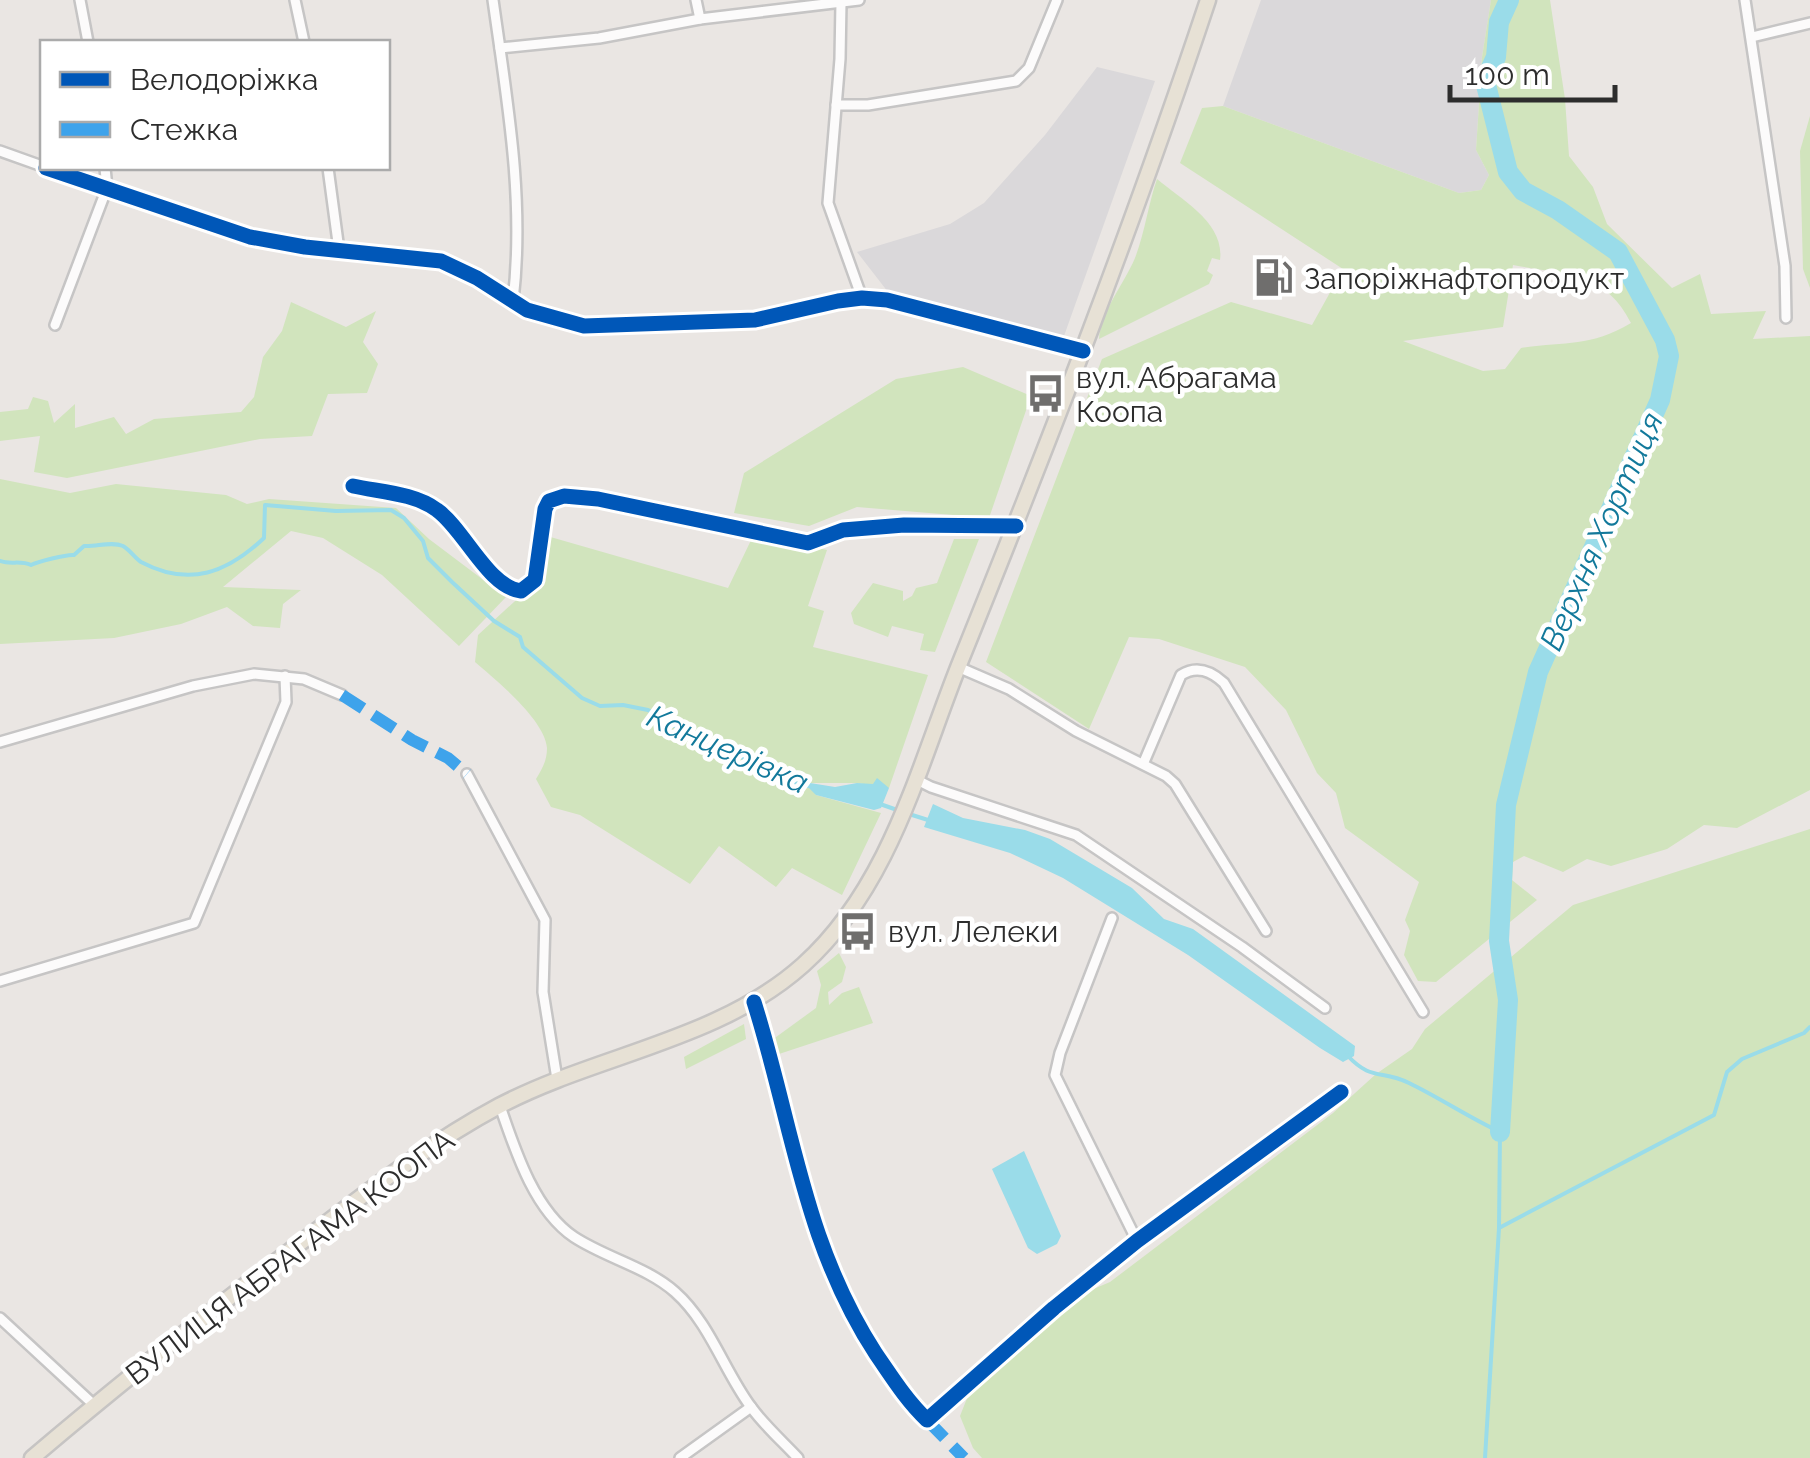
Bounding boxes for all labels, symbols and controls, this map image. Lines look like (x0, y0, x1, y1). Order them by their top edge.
legend (40, 40, 390, 170)
scale bar (1450, 40, 1615, 102)
text: 100 m (1465, 57, 1550, 92)
text: Велодоріжка (130, 62, 318, 97)
text: Стежка (130, 112, 238, 147)
fuel station icon: Запоріжнафтопродукт (1253, 257, 1295, 299)
place label: Запоріжнафтопродукт (1304, 261, 1624, 296)
place label: вул. Абрагама Коопа (1076, 360, 1277, 429)
bus stop icon: вул. Абрагама Коопа (1025, 373, 1067, 415)
water label: Верхня Хортиця (1532, 406, 1670, 656)
water label: Канцерівка (642, 697, 814, 801)
bus stop icon: вул. Лелеки (837, 910, 879, 952)
place label: вул. Лелеки (888, 914, 1058, 949)
street label: ВУЛИЦЯ АБРАГАМА КООПА (119, 1122, 461, 1392)

